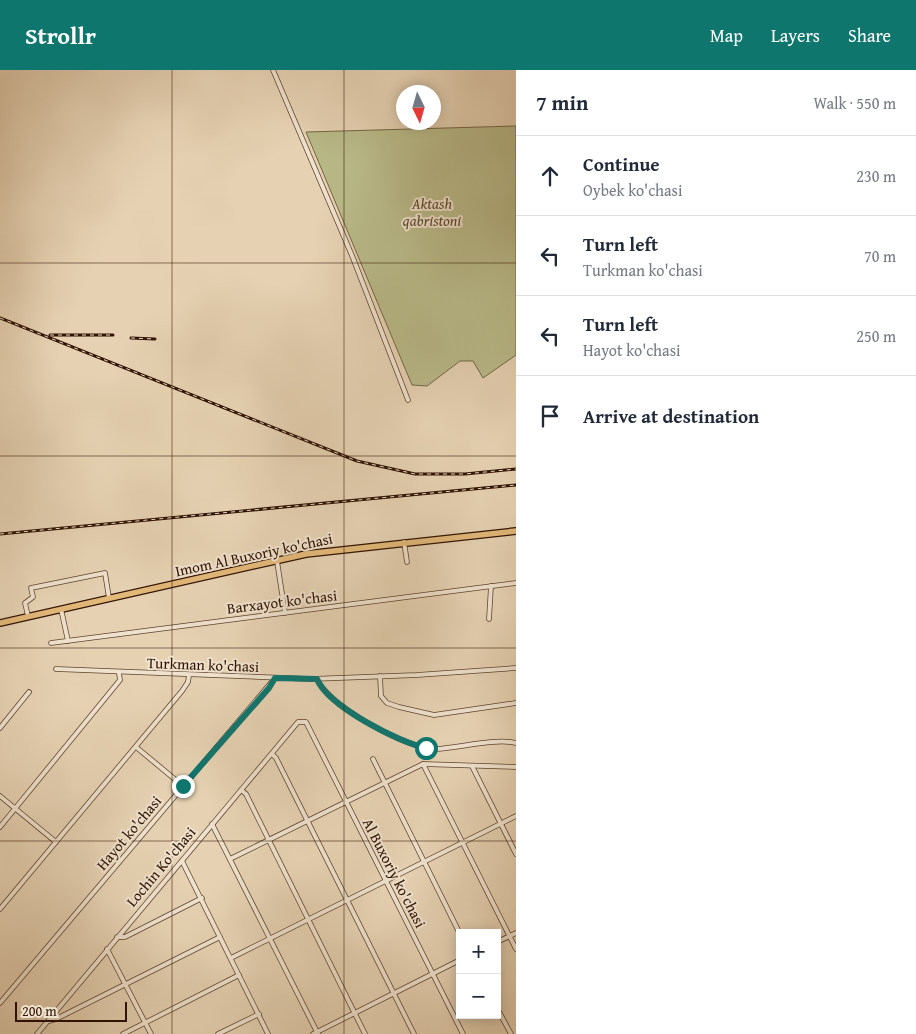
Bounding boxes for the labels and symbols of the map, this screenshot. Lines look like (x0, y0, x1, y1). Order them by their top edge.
north arrow (396, 85, 441, 130)
park label: Aktash qabristoni (403, 193, 461, 231)
street label: Imom Al Buxoriy ko'chasi (173, 528, 335, 581)
street label: Barxayot ko'chasi (226, 584, 338, 619)
street label: Turkman ko'chasi (147, 652, 260, 677)
route start (415, 737, 438, 760)
route end (172, 775, 195, 798)
street label: Hayot ko'chasi (91, 791, 166, 874)
street label: Al Buxoriy ko'chasi (358, 814, 431, 931)
street label: Lochin Ko'chasi (121, 822, 200, 911)
scale bar (15, 999, 128, 1022)

